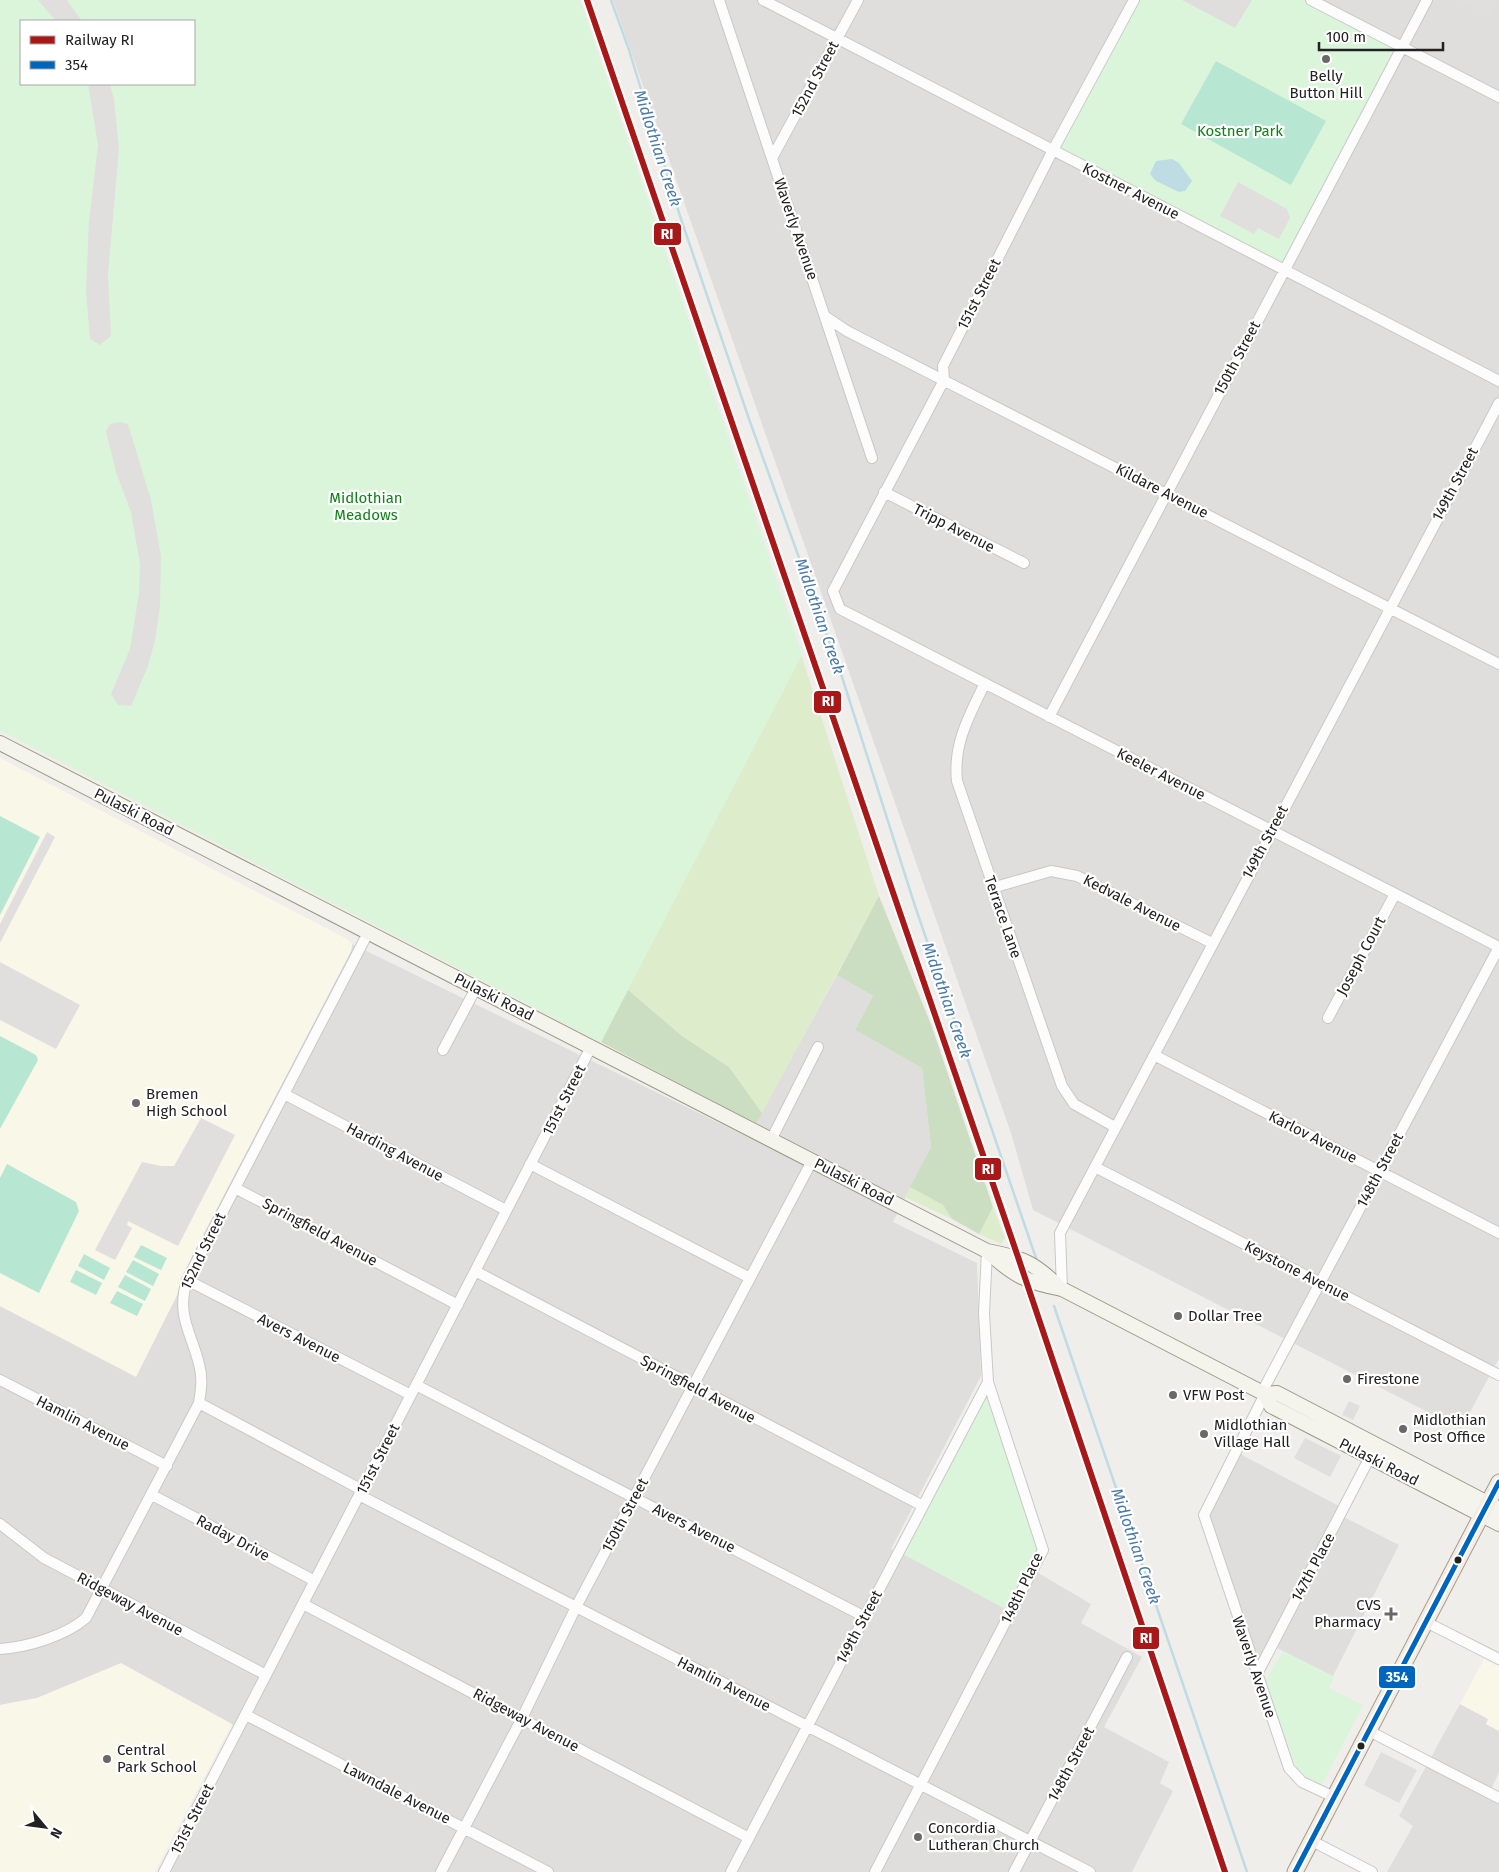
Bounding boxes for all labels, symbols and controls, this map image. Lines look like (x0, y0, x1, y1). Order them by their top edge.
legend (20, 20, 195, 85)
scale bar (1319, 20, 1443, 52)
text: 100 m (1326, 28, 1366, 46)
text: Railway RI (65, 31, 134, 49)
street label: 152nd Street (787, 37, 843, 120)
marker: Belly Button Hill (1320, 53, 1332, 65)
text: 354 (65, 56, 88, 74)
place label: Belly Button Hill (1289, 67, 1363, 102)
water label: Midlothian Creek (630, 87, 686, 209)
park label: Kostner Park (1197, 122, 1283, 140)
street label: Kostner Avenue (1080, 159, 1182, 223)
street label: Waverly Avenue (770, 176, 822, 282)
line badge: RI (653, 222, 682, 246)
text: RI (661, 226, 673, 243)
street label: 151st Street (954, 255, 1005, 332)
street label: 150th Street (1210, 317, 1264, 398)
street label: 149th Street (1428, 444, 1482, 524)
street label: Kildare Avenue (1113, 460, 1211, 522)
park label: Midlothian Meadows (329, 489, 403, 524)
street label: Tripp Avenue (910, 500, 998, 556)
water label: Midlothian Creek (791, 556, 849, 677)
line badge: RI (813, 690, 842, 714)
text: RI (822, 693, 834, 710)
street label: Keeler Avenue (1114, 744, 1208, 804)
street label: Pulaski Road (91, 784, 177, 840)
street label: 149th Street (1238, 802, 1292, 882)
street label: Kedvale Avenue (1080, 871, 1184, 935)
street label: Terrace Lane (981, 874, 1025, 960)
street label: Joseph Court (1333, 913, 1390, 999)
water label: Midlothian Creek (918, 940, 976, 1061)
street label: Pulaski Road (451, 969, 537, 1025)
street label: 151st Street (539, 1061, 590, 1138)
place label: Bremen High School (146, 1085, 228, 1120)
marker: Bremen High School (130, 1097, 142, 1109)
street label: Karlov Avenue (1266, 1107, 1360, 1167)
street label: Harding Avenue (343, 1119, 447, 1185)
street label: 148th Street (1353, 1129, 1407, 1210)
street label: Pulaski Road (811, 1154, 897, 1210)
line badge: RI (974, 1157, 1002, 1181)
text: RI (982, 1161, 994, 1178)
street label: Springfield Avenue (259, 1194, 381, 1270)
street label: 152nd Street (177, 1209, 230, 1293)
street label: Keystone Avenue (1241, 1237, 1353, 1305)
place label: Dollar Tree (1188, 1307, 1262, 1325)
street label: Avers Avenue (255, 1309, 343, 1367)
marker: Dollar Tree (1172, 1310, 1184, 1322)
street label: Springfield Avenue (637, 1351, 759, 1427)
place label: Firestone (1357, 1370, 1420, 1388)
marker: Firestone (1341, 1373, 1353, 1385)
place label: VFW Post (1183, 1386, 1245, 1404)
marker: VFW Post (1167, 1389, 1179, 1401)
street label: Hamlin Avenue (33, 1392, 133, 1454)
place label: Midlothian Post Office (1413, 1411, 1486, 1446)
place label: Midlothian Village Hall (1214, 1416, 1291, 1451)
street label: 151st Street (353, 1420, 404, 1497)
marker: Midlothian Post Office (1397, 1423, 1409, 1435)
marker: Midlothian Village Hall (1198, 1428, 1210, 1440)
street label: Pulaski Road (1336, 1434, 1422, 1490)
street label: 150th Street (598, 1474, 652, 1555)
water label: Midlothian Creek (1107, 1486, 1165, 1607)
street label: Avers Avenue (650, 1499, 738, 1557)
street label: Raday Drive (193, 1511, 273, 1565)
street label: 147th Place (1287, 1530, 1339, 1604)
street label: 148th Place (997, 1549, 1047, 1627)
unlabelled marker (1453, 1555, 1463, 1565)
street label: Ridgeway Avenue (74, 1568, 186, 1640)
street label: 149th Street (832, 1587, 886, 1667)
place label: CVS Pharmacy (1314, 1596, 1382, 1631)
marker: CVS Pharmacy (1385, 1608, 1397, 1620)
street label: Waverly Avenue (1228, 1614, 1280, 1720)
line badge: RI (1132, 1626, 1160, 1650)
text: RI (1140, 1630, 1152, 1647)
street label: Hamlin Avenue (674, 1653, 774, 1715)
line badge: 354 (1378, 1665, 1416, 1689)
text: 354 (1385, 1669, 1408, 1686)
street label: Ridgeway Avenue (470, 1684, 582, 1756)
street label: 148th Street (1044, 1723, 1098, 1804)
place label: Central Park School (117, 1741, 197, 1776)
unlabelled marker (1356, 1741, 1366, 1751)
marker: Central Park School (101, 1753, 113, 1765)
street label: Lawndale Avenue (340, 1758, 454, 1828)
street label: 151st Street (167, 1780, 218, 1857)
north arrow (20, 1802, 70, 1852)
place label: Concordia Lutheran Church (928, 1819, 1040, 1854)
text: N (46, 1825, 66, 1841)
marker: Concordia Lutheran Church (912, 1831, 924, 1843)

